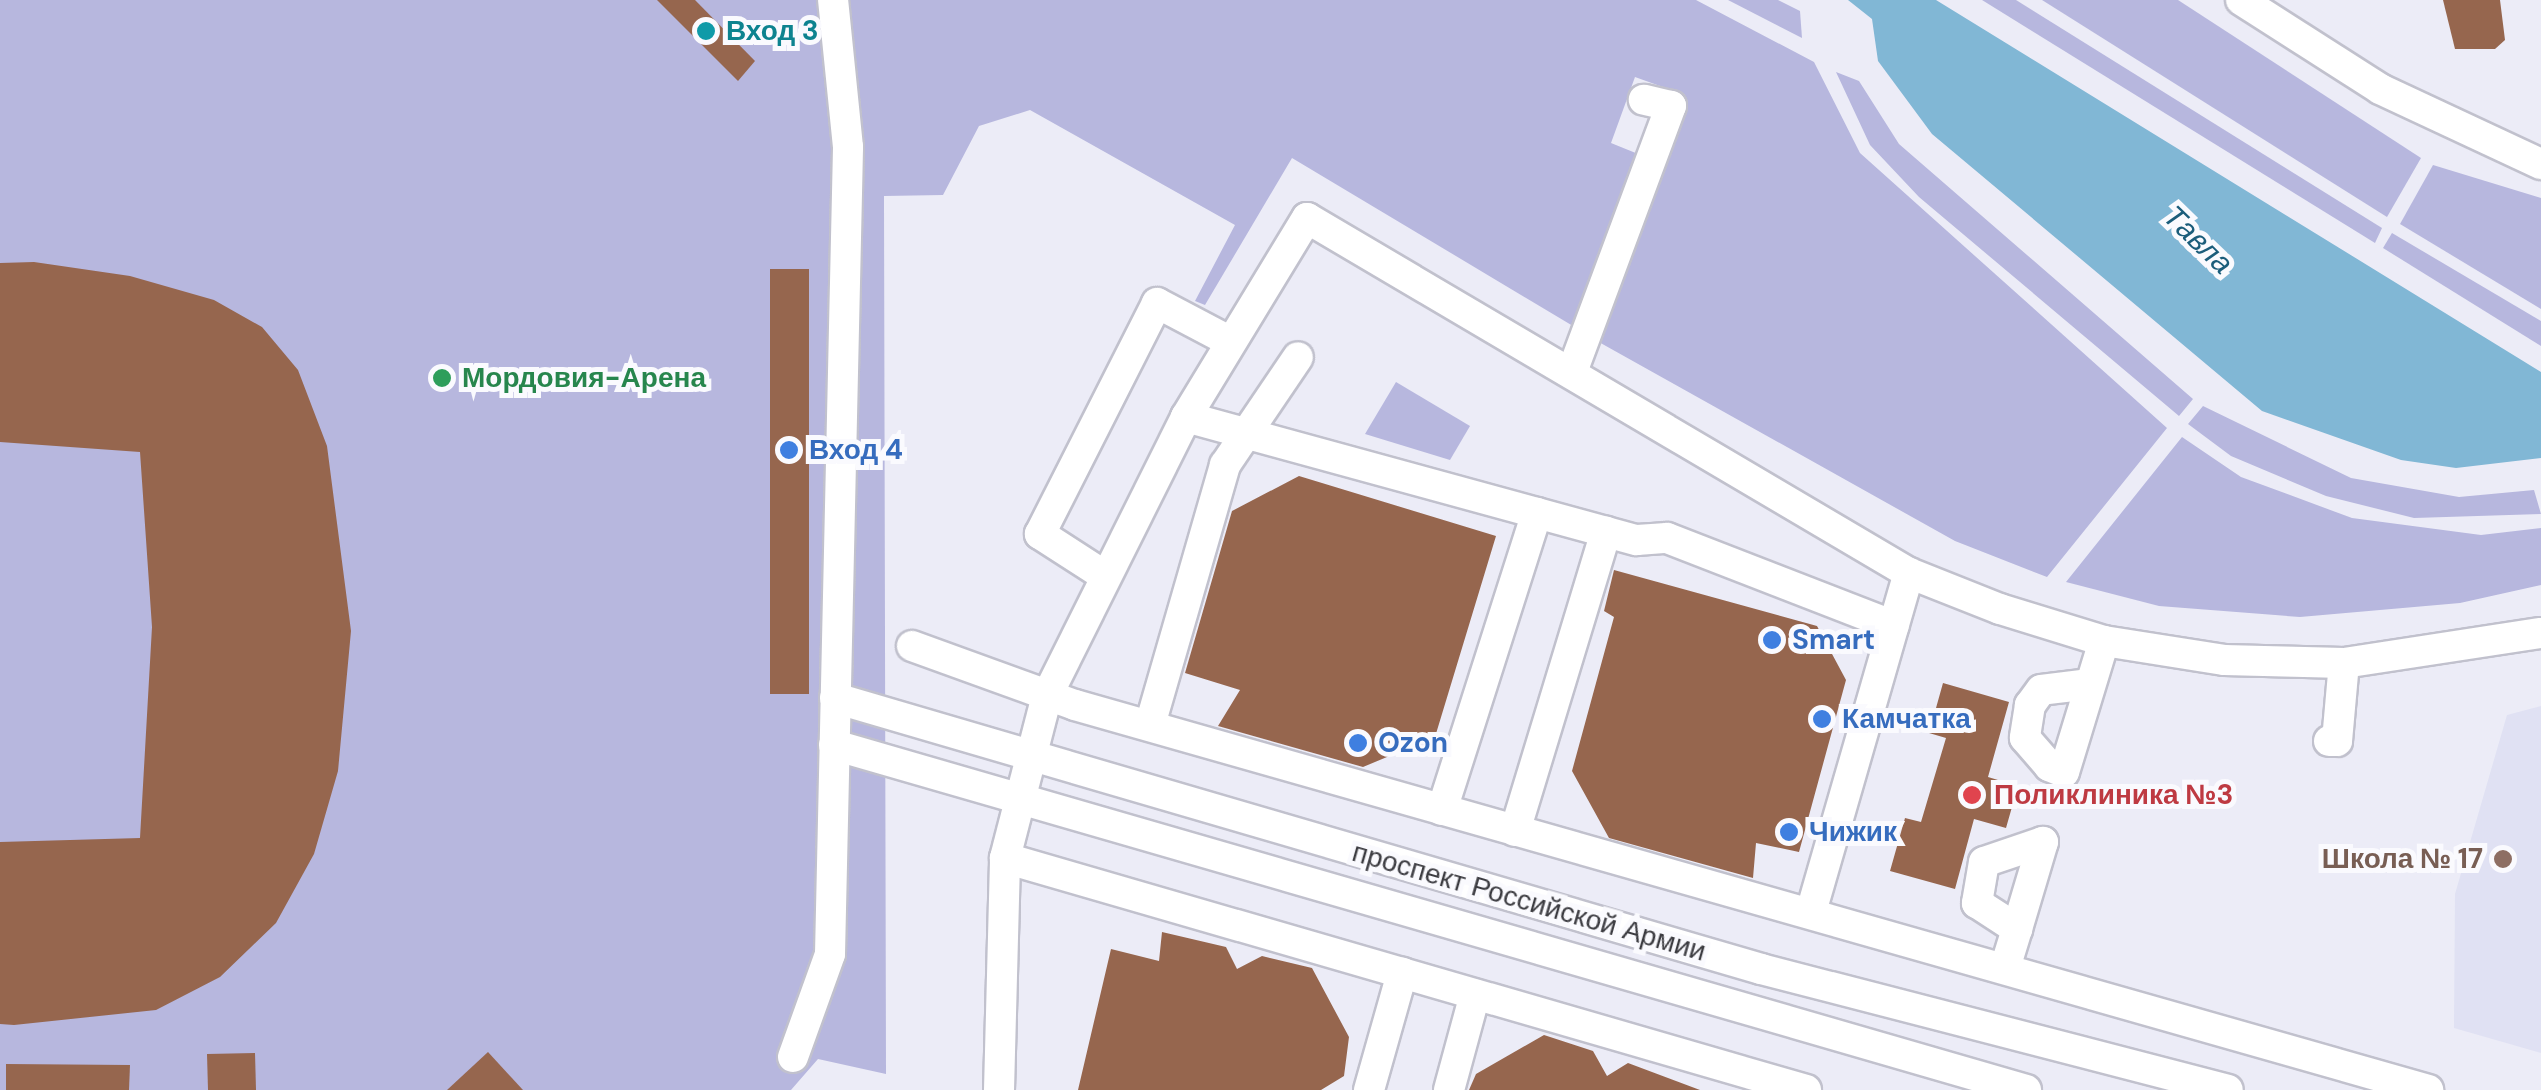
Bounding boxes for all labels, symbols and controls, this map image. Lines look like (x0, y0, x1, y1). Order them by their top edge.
place label: Вход 3 (726, 14, 819, 48)
marker: Вход 3 (695, 20, 717, 42)
water label: Тавла (2156, 198, 2240, 282)
place label: Мордовия-Арена (462, 361, 706, 395)
marker: Мордовия-Арена (431, 367, 453, 389)
place label: Вход 4 (809, 433, 903, 467)
marker: Вход 4 (778, 439, 800, 461)
place label: Smart (1792, 623, 1875, 657)
marker: Smart (1761, 629, 1783, 651)
place label: Камчатка (1842, 702, 1971, 736)
marker: Камчатка (1811, 708, 1833, 730)
place label: Ozon (1378, 726, 1448, 760)
marker: Ozon (1347, 732, 1369, 754)
place label: Поликлиника №3 (1994, 778, 2233, 812)
marker: Поликлиника №3 (1959, 782, 1985, 808)
place label: Чижик (1809, 815, 1897, 849)
marker: Чижик (1778, 821, 1800, 843)
street label: проспект Российской Армии (1348, 835, 1710, 969)
place label: Школа № 17 (2322, 842, 2483, 876)
marker: Школа № 17 (2492, 848, 2514, 870)

